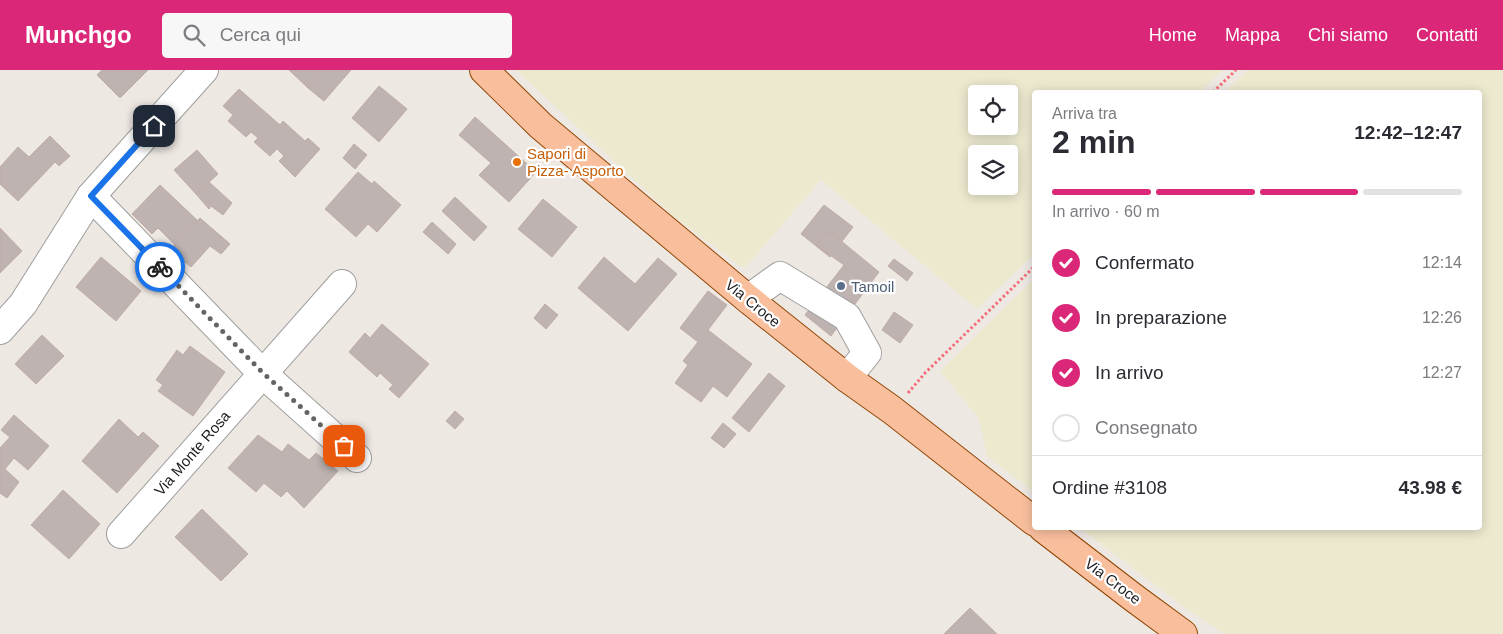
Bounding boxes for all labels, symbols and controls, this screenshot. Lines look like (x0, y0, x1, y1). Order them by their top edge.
search box (162, 13, 512, 58)
text: Munchgo (25, 21, 132, 48)
icon: search (180, 21, 208, 49)
text: Cerca qui (220, 24, 301, 45)
text: Home (1149, 25, 1197, 45)
text: Mappa (1225, 25, 1280, 45)
text: Chi siamo (1308, 25, 1388, 45)
text: Contatti (1416, 25, 1478, 45)
map controls (968, 85, 1018, 195)
button: locate (968, 85, 1018, 135)
pin (133, 105, 175, 147)
text: Arriva tra (1052, 105, 1117, 122)
icon: home (140, 112, 168, 140)
text: 12:42–12:47 (1354, 122, 1462, 143)
text: 2 min (1052, 124, 1136, 160)
place label: Sapori di Pizza- Asporto (527, 145, 624, 179)
button: layers (968, 145, 1018, 195)
marker: Sapori di Pizza- Asporto (511, 156, 523, 168)
text: In arrivo · 60 m (1052, 203, 1160, 220)
courier (135, 242, 185, 292)
icon: check (1052, 249, 1080, 277)
text: Confermato (1095, 252, 1194, 273)
icon: bike (146, 253, 174, 281)
text: 12:14 (1422, 254, 1462, 271)
street label: Via Croce (722, 276, 784, 330)
place label: Tamoil (851, 278, 894, 295)
marker: Tamoil (835, 280, 847, 292)
icon: check (1052, 304, 1080, 332)
text: In preparazione (1095, 307, 1227, 328)
text: 12:26 (1422, 309, 1462, 326)
icon: check (1052, 359, 1080, 387)
text: In arrivo (1095, 362, 1164, 383)
text: 12:27 (1422, 364, 1462, 381)
street label: Via Monte Rosa (151, 407, 234, 499)
text: Consegnato (1095, 417, 1197, 438)
pin (323, 425, 365, 467)
icon: bag (330, 432, 358, 460)
text: Ordine #3108 (1052, 477, 1167, 498)
text: 43.98 € (1399, 477, 1462, 498)
street label: Via Croce (1082, 554, 1144, 608)

